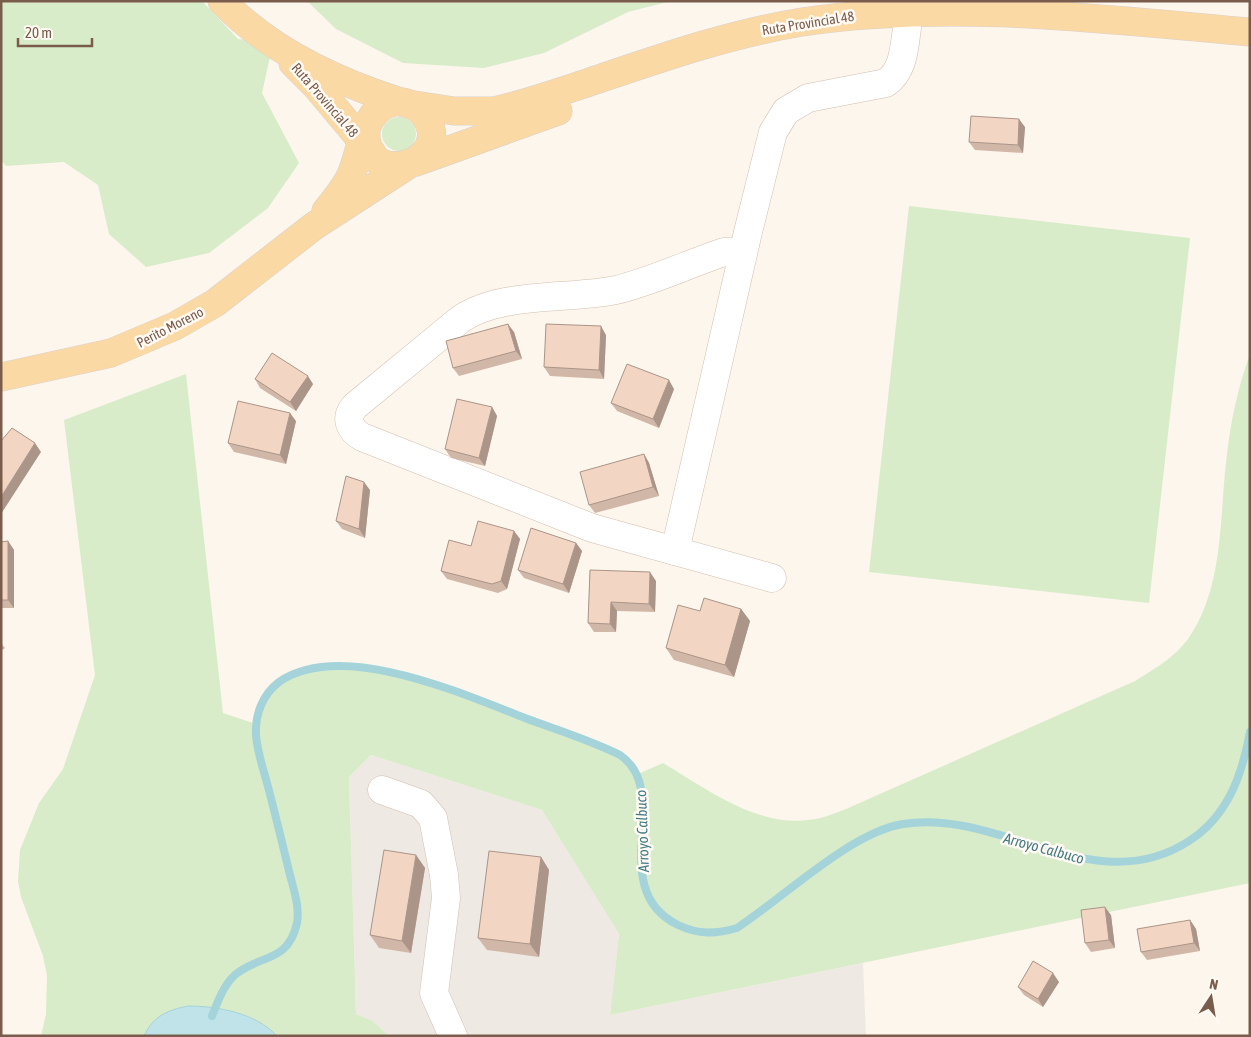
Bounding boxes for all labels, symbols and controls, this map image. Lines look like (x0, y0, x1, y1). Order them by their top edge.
street label: Ruta Provincial 48 (761, 8, 856, 38)
scale bar (18, 15, 91, 47)
text: 20 m (25, 24, 52, 41)
street label: Ruta Provincial 48 (288, 60, 362, 141)
street label: Perito Moreno (134, 303, 206, 351)
water label: Arroyo Calbuco (632, 790, 652, 873)
water label: Arroyo Calbuco (1001, 829, 1086, 867)
north arrow (1186, 972, 1236, 1022)
text: N (1208, 976, 1219, 993)

